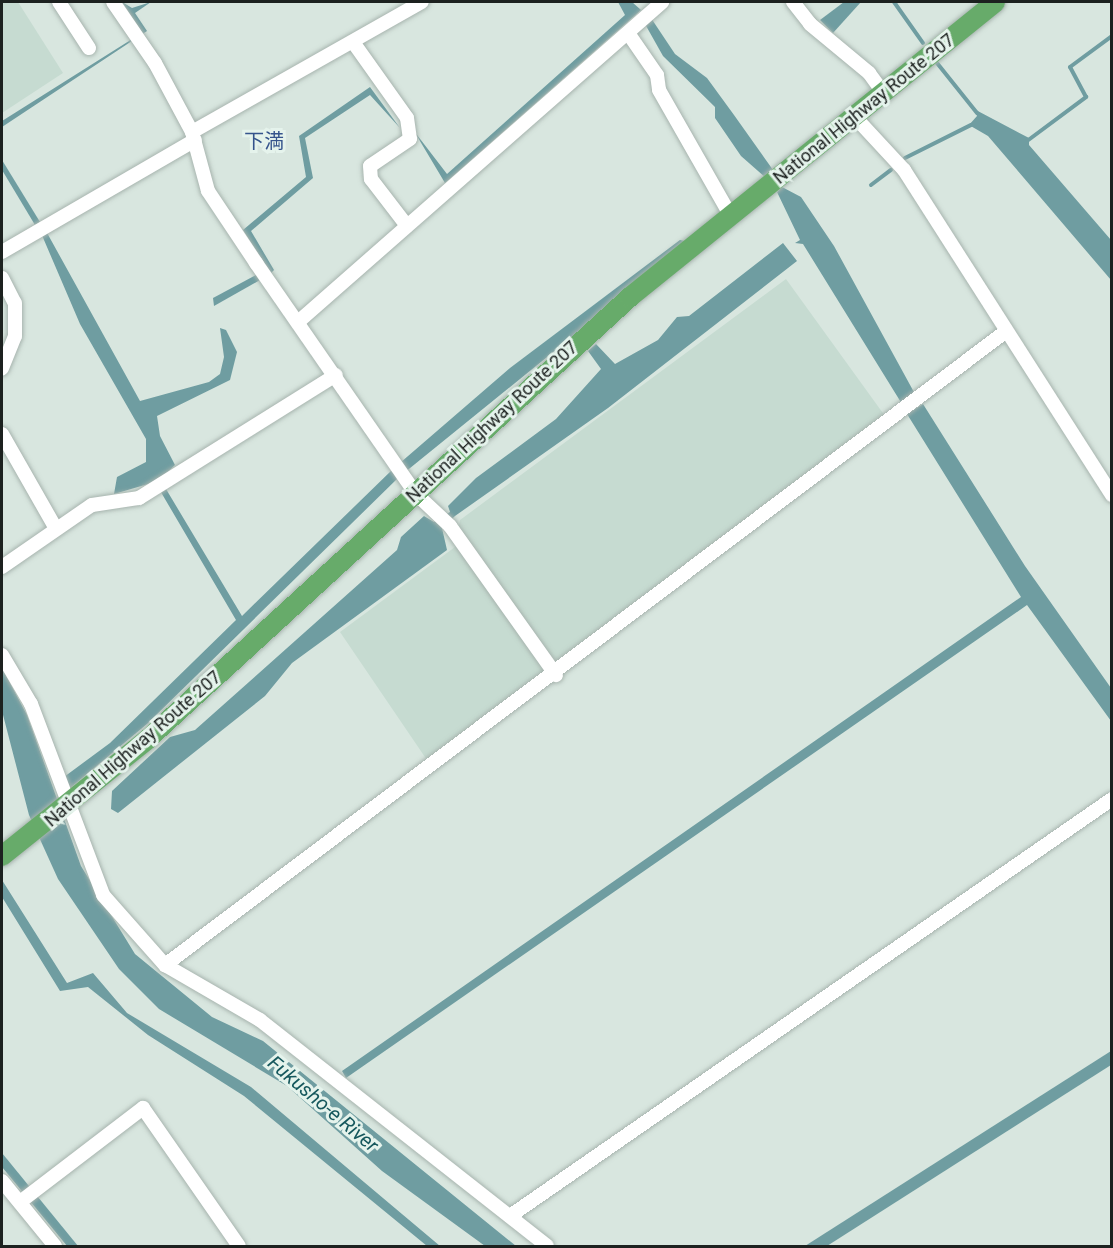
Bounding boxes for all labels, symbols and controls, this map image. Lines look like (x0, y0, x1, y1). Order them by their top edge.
street label: National Highway Route 207 (769, 29, 959, 189)
district label: 下満 (244, 129, 284, 153)
street label: National Highway Route 207 (402, 337, 582, 507)
street label: National Highway Route 207 (40, 666, 226, 832)
water label: Fukusho-e River (263, 1051, 383, 1157)

